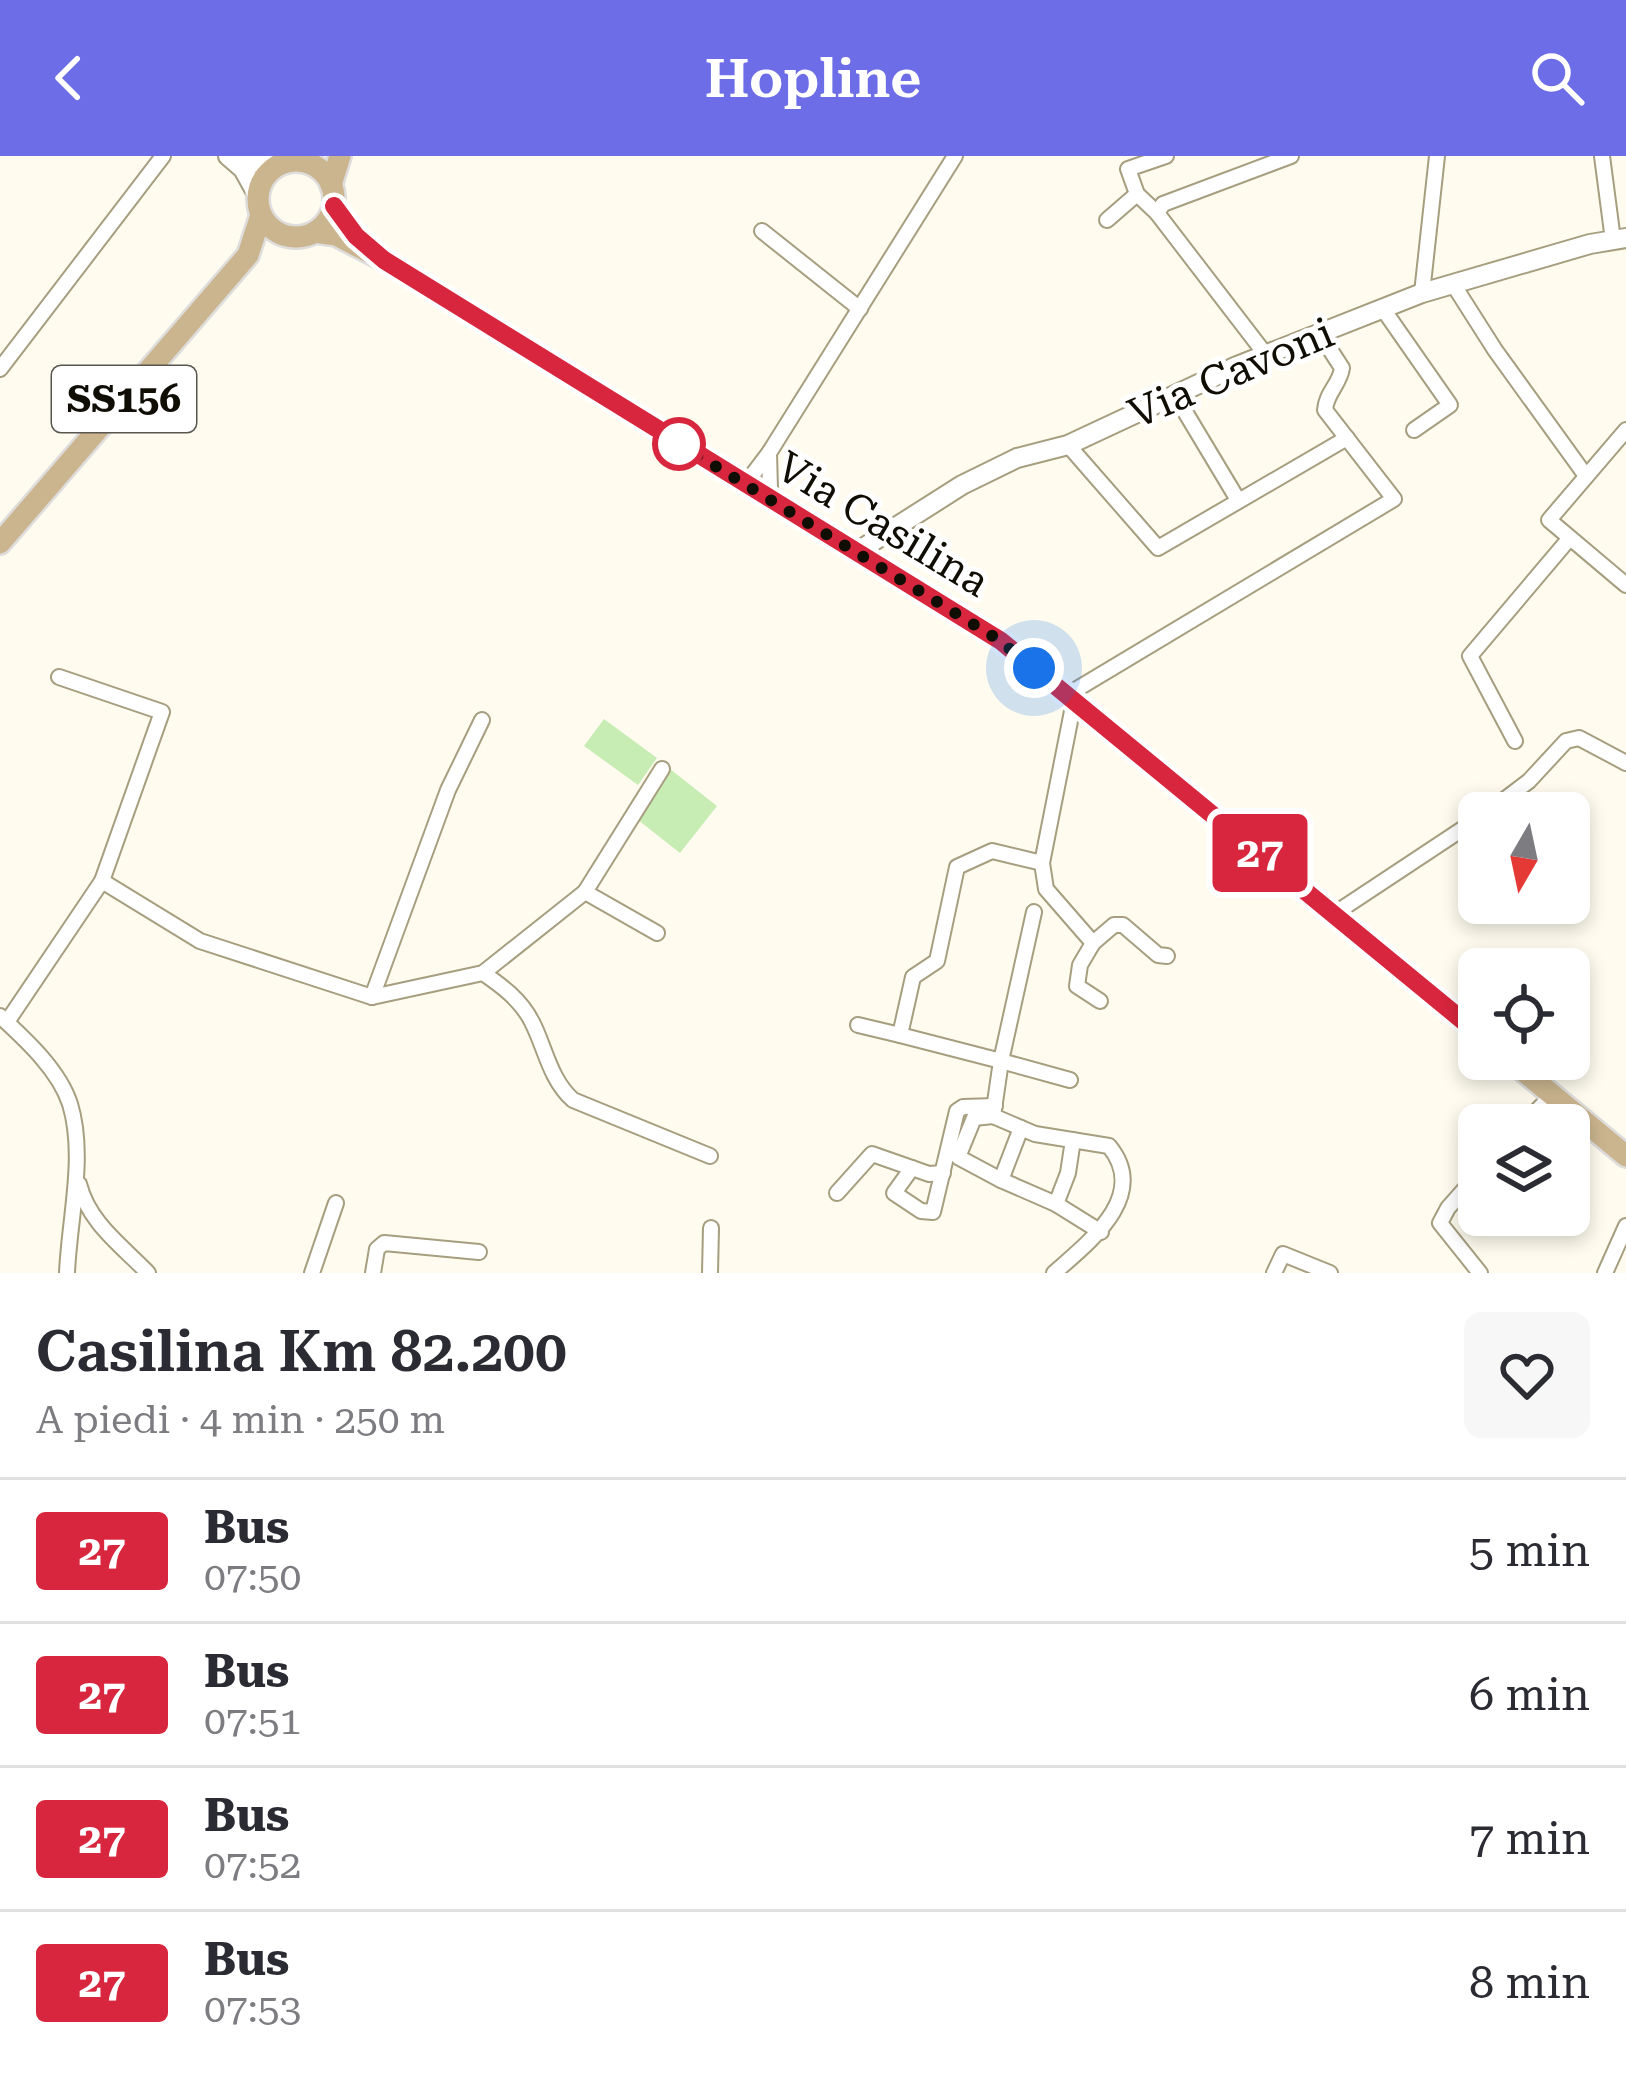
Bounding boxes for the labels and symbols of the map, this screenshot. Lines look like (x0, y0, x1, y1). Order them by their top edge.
street label: Via Cavoni (1121, 308, 1341, 438)
road number: SS156 (52, 366, 196, 432)
unlabelled marker (654, 419, 704, 469)
street label: Via Casilina (768, 442, 998, 607)
your location (1004, 638, 1064, 698)
north arrow (1458, 792, 1590, 924)
line badge: 27 (1206, 814, 1314, 892)

